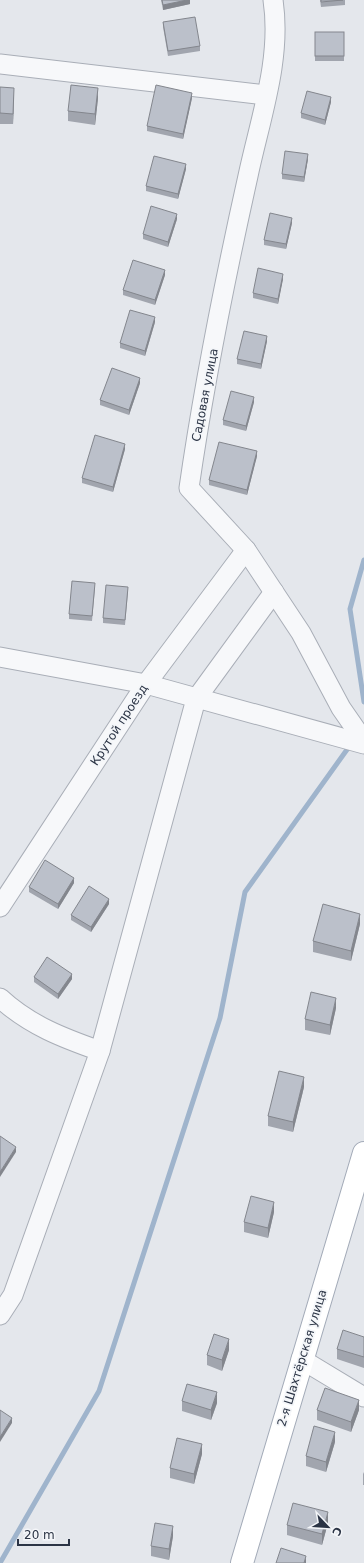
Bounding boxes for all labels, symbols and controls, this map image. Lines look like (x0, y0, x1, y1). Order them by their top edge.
street label: Садовая улица (189, 347, 221, 443)
street label: Крутой проезд (88, 682, 150, 768)
street label: 2-я Шахтёрская улица (274, 1288, 330, 1428)
north arrow (308, 1507, 348, 1547)
scale bar (18, 1521, 69, 1547)
text: С (329, 1525, 344, 1537)
text: 20 m (24, 1528, 55, 1542)

